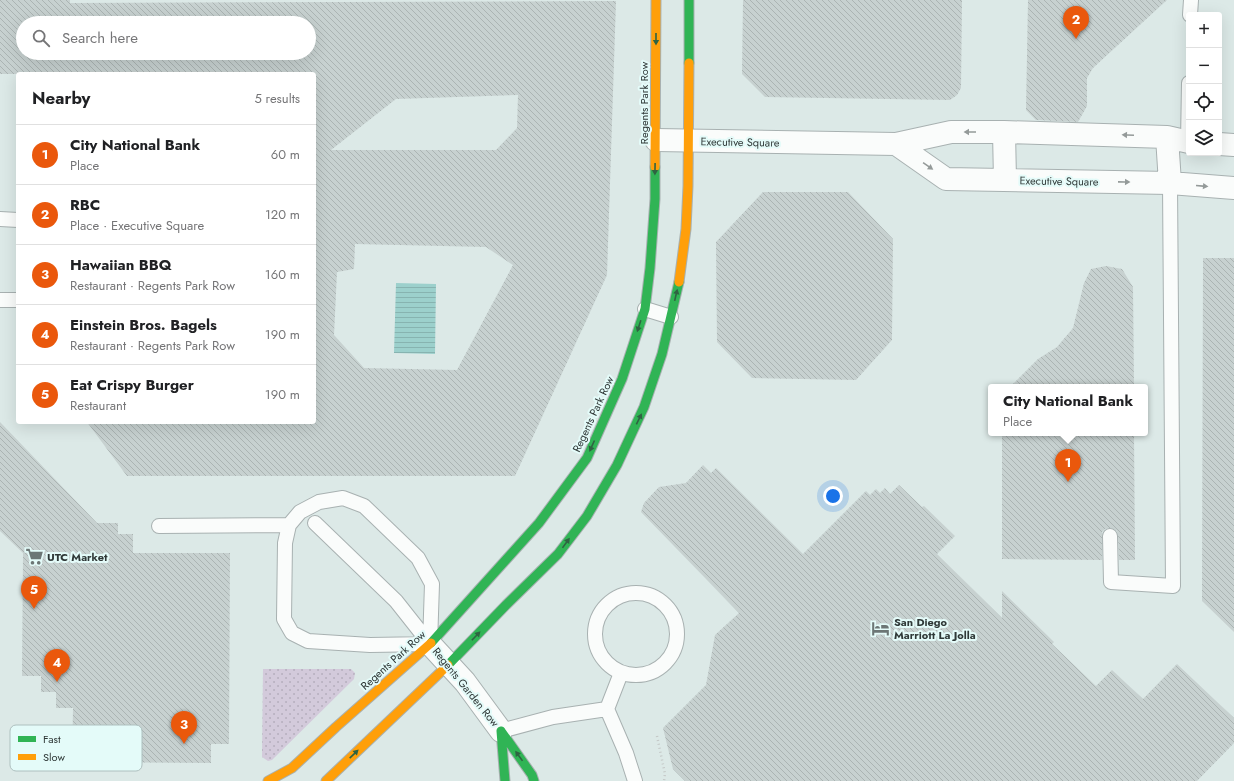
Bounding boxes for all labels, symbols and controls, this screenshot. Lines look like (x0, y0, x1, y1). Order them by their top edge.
pin: 2 (1063, 6, 1089, 39)
map controls (1186, 12, 1222, 156)
button: + (1186, 12, 1222, 48)
search box (16, 16, 316, 60)
icon: search (30, 27, 52, 49)
text: Search here (62, 27, 138, 49)
one-way arrow (653, 33, 659, 46)
button: − (1186, 48, 1222, 84)
street label: Regents Park Row (636, 61, 652, 144)
button: locate (1186, 84, 1222, 120)
text: Nearby (32, 86, 90, 110)
text: 5 results (254, 89, 300, 108)
button: layers (1186, 120, 1222, 156)
one-way arrow (963, 129, 976, 135)
one-way arrow (1122, 132, 1134, 139)
street label: Executive Square (700, 133, 780, 151)
text: City National Bank (70, 134, 200, 156)
text: 1 (42, 145, 48, 164)
text: 60 m (271, 145, 300, 164)
text: Place (70, 156, 99, 175)
one-way arrow (922, 162, 933, 170)
one-way arrow (652, 163, 658, 176)
street label: Executive Square (1019, 172, 1099, 190)
one-way arrow (1118, 179, 1131, 185)
one-way arrow (1196, 182, 1208, 189)
text: RBC (70, 194, 100, 216)
text: 2 (41, 205, 49, 224)
text: 120 m (265, 205, 300, 224)
text: Place · Executive Square (70, 216, 204, 235)
text: Hawaiian BBQ (70, 254, 172, 276)
text: 3 (41, 265, 49, 284)
text: 160 m (265, 265, 300, 284)
text: Restaurant · Regents Park Row (70, 276, 235, 295)
one-way arrow (674, 289, 680, 301)
text: Einstein Bros. Bagels (70, 314, 217, 336)
one-way arrow (636, 320, 642, 332)
text: 4 (40, 325, 50, 344)
text: 190 m (265, 325, 300, 344)
text: Restaurant · Regents Park Row (70, 336, 235, 355)
street label: Regents Park Row (568, 373, 618, 455)
text: Eat Crispy Burger (70, 374, 194, 396)
popup (988, 384, 1148, 436)
text: 5 (41, 385, 49, 404)
text: 190 m (265, 385, 300, 404)
text: City National Bank (1003, 390, 1133, 412)
text: Restaurant (70, 396, 126, 415)
text: Place (1003, 412, 1032, 431)
one-way arrow (636, 413, 642, 425)
one-way arrow (589, 441, 595, 452)
pin: 1 (1055, 449, 1081, 482)
your location (823, 486, 843, 506)
one-way arrow (562, 538, 570, 548)
supermarket icon: UTC Market (24, 547, 44, 567)
place label: UTC Market (47, 549, 108, 565)
pin: 5 (21, 576, 47, 609)
place label: San Diego Marriott La Jolla (894, 614, 976, 643)
hotel icon: San Diego Marriott La Jolla (871, 618, 891, 638)
street label: Regents Park Row (357, 626, 429, 693)
one-way arrow (471, 631, 481, 641)
street label: Regents Garden Row (429, 644, 503, 731)
pin: 4 (44, 649, 70, 682)
pin: 3 (171, 711, 197, 744)
legend (10, 725, 142, 771)
text: Fast (43, 731, 61, 747)
text: Slow (43, 749, 65, 765)
one-way arrow (349, 750, 360, 759)
one-way arrow (514, 750, 523, 761)

